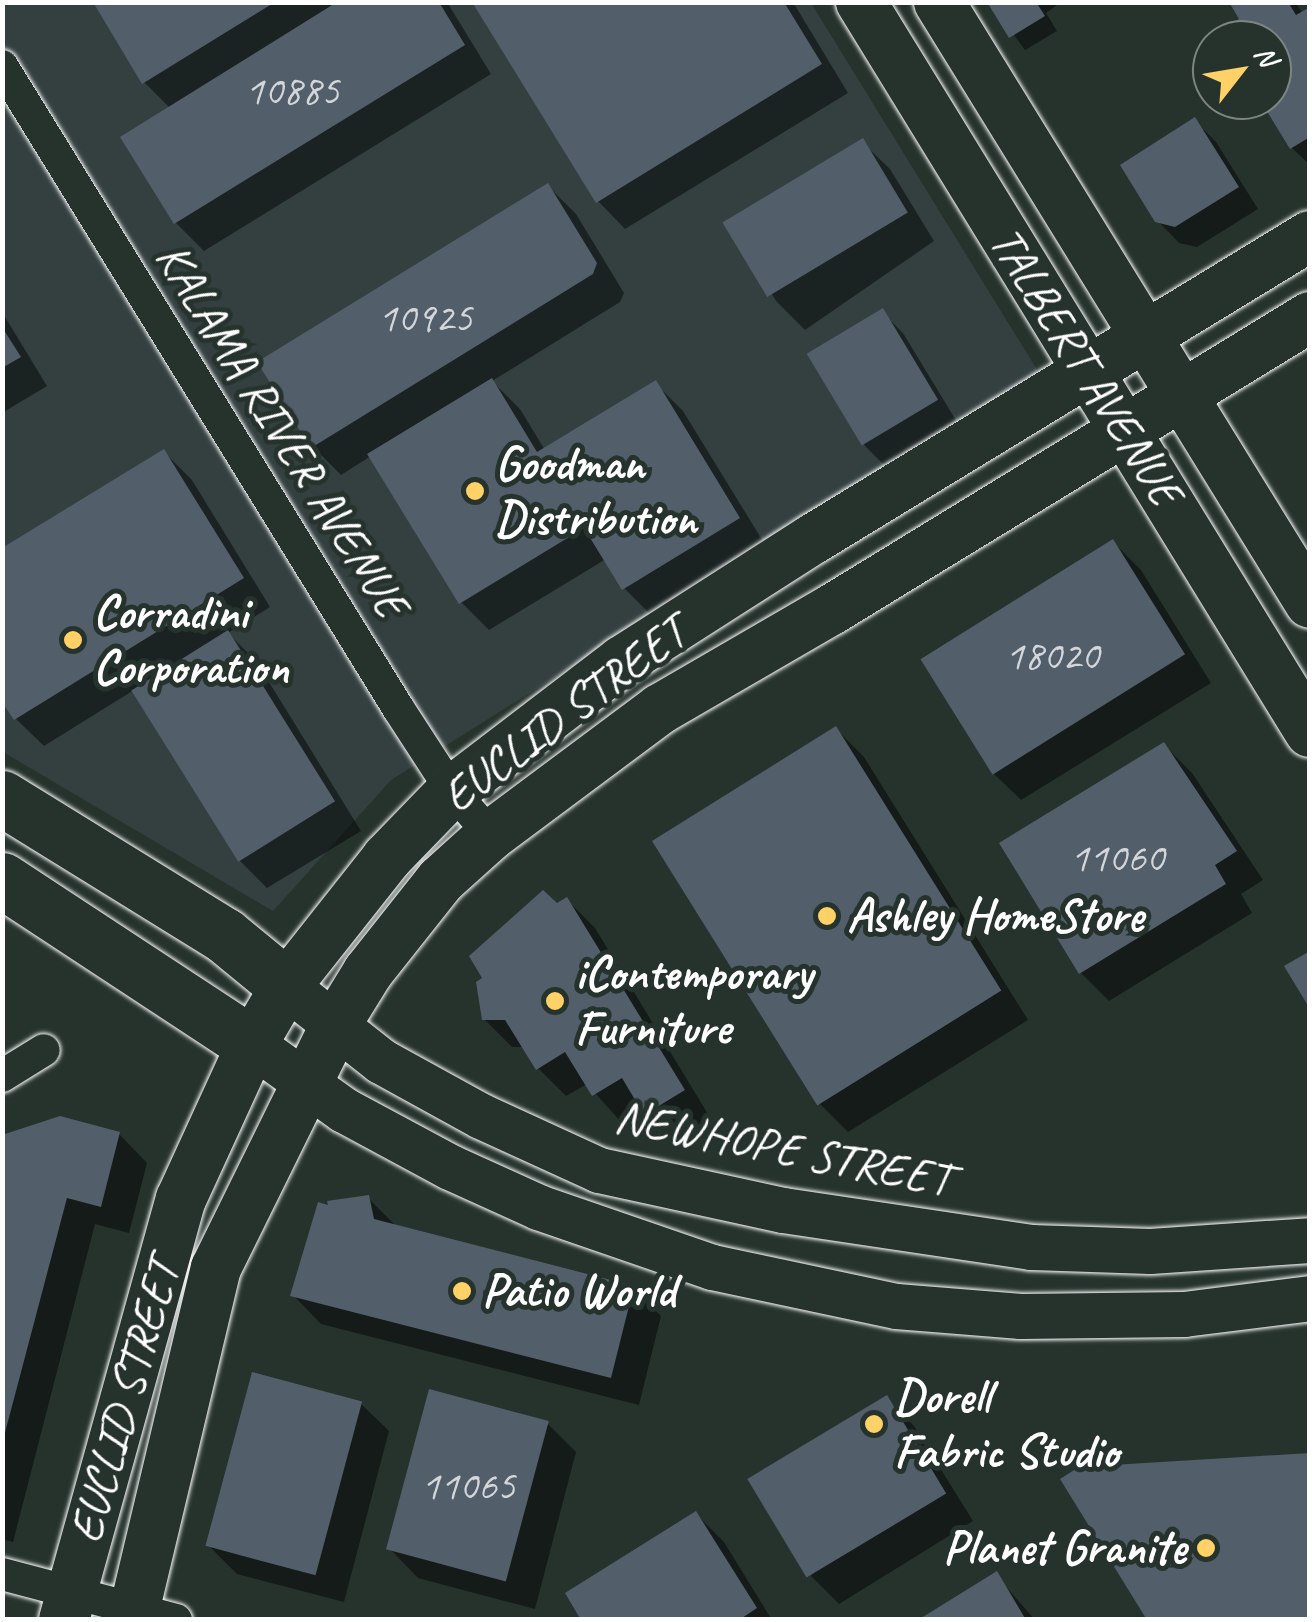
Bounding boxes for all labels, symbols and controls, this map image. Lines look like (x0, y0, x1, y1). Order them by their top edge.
north arrow (1192, 20, 1292, 120)
text: N (1247, 39, 1286, 72)
house number: 10885 (245, 66, 339, 116)
street label: TALBERT AVENUE (978, 216, 1194, 516)
street label: KALAMA RIVER AVENUE (143, 231, 421, 629)
house number: 10925 (378, 293, 472, 343)
place label: Goodman Distribution (495, 434, 696, 547)
marker: Goodman Distribution (464, 480, 486, 502)
place label: Corradini Corporation (93, 583, 288, 696)
street label: EUCLID STREET (430, 603, 698, 825)
marker: Corradini Corporation (62, 629, 84, 651)
house number: 18020 (1005, 631, 1099, 681)
house number: 11060 (1070, 833, 1164, 883)
place label: Ashley HomeStore (847, 887, 1141, 945)
marker: Ashley HomeStore (816, 905, 838, 927)
place label: iContemporary Furniture (575, 944, 812, 1057)
marker: iContemporary Furniture (544, 990, 566, 1012)
street label: NEWHOPE STREET (611, 1087, 955, 1209)
street label: EUCLID STREET (56, 1253, 192, 1549)
place label: Patio World (482, 1262, 675, 1320)
marker: Patio World (451, 1280, 473, 1302)
place label: Dorell Fabric Studio (894, 1367, 1119, 1480)
marker: Dorell Fabric Studio (863, 1413, 885, 1435)
house number: 11065 (421, 1461, 515, 1511)
place label: Planet Granite (942, 1519, 1186, 1577)
marker: Planet Granite (1195, 1537, 1217, 1559)

